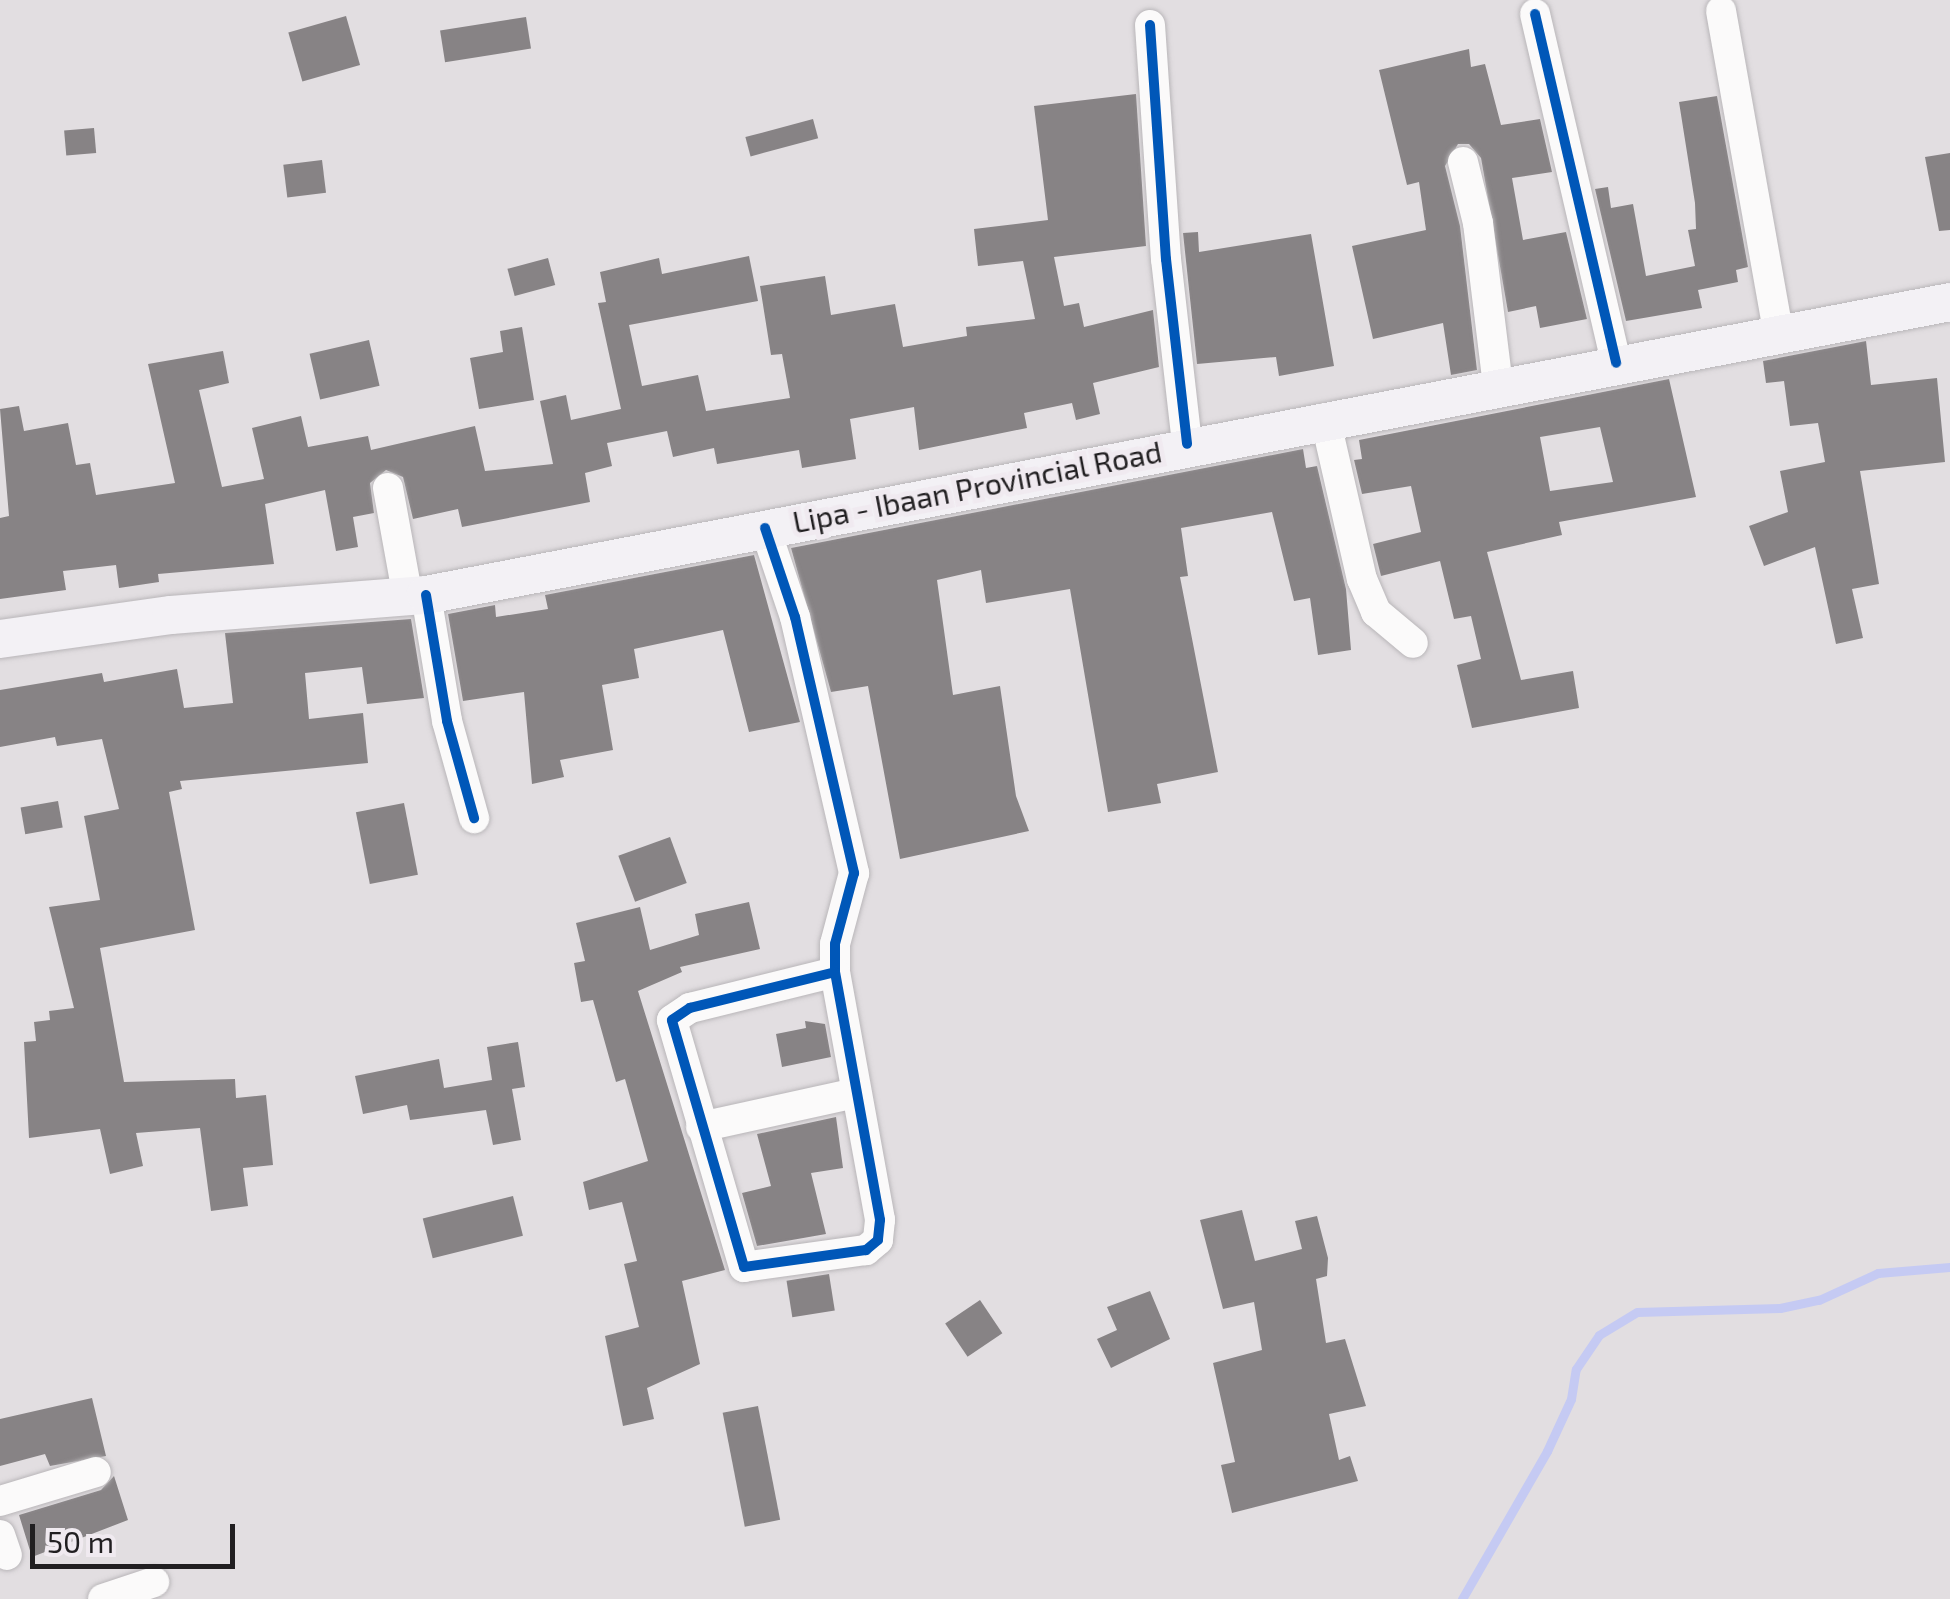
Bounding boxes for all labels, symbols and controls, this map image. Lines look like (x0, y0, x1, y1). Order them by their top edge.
street label: Lipa - Ibaan Provincial Road (789, 432, 1165, 540)
scale bar (35, 1504, 240, 1566)
text: 50 m (47, 1523, 114, 1559)

